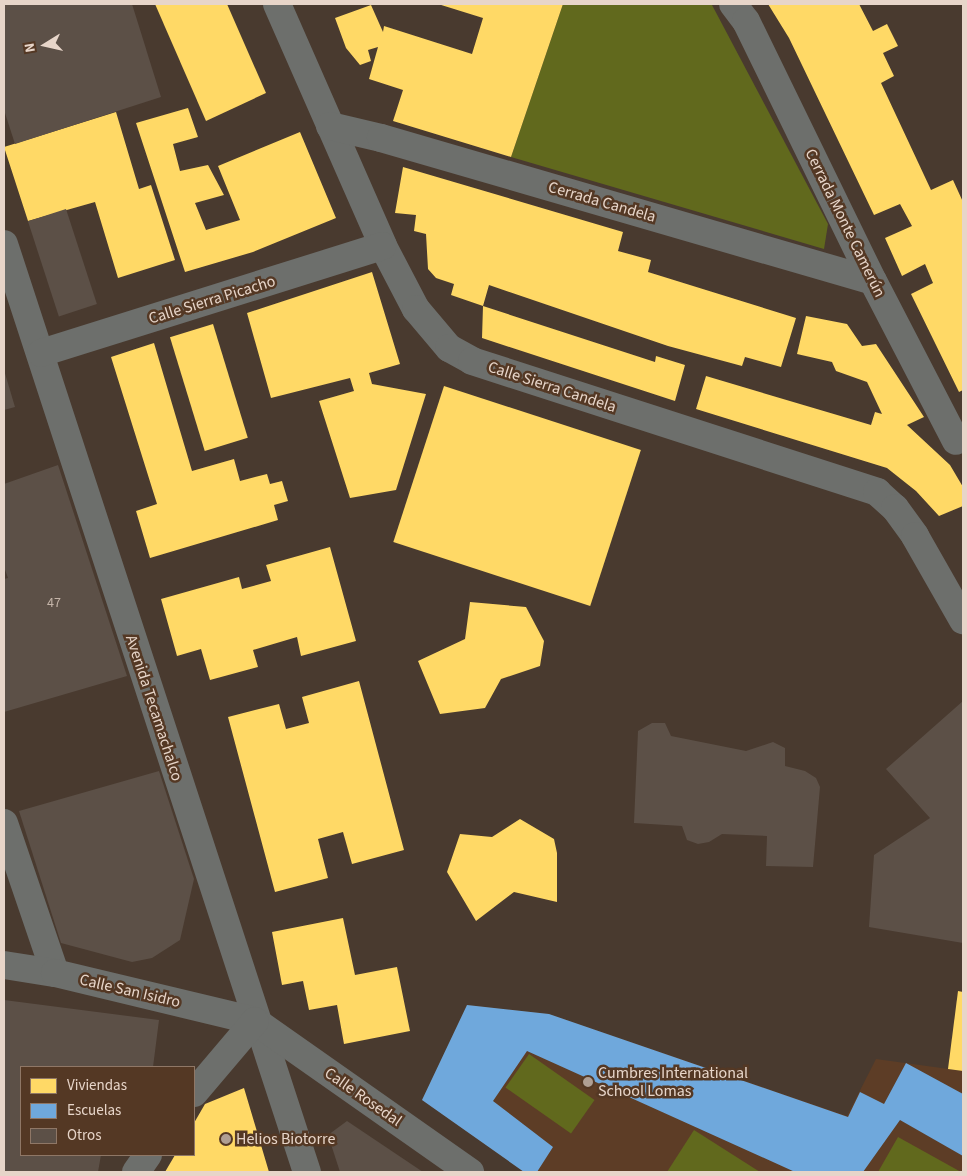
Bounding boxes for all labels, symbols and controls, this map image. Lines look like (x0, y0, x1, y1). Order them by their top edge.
north arrow (20, 20, 70, 70)
text: N (20, 41, 41, 54)
street label: Cerrada Monte Camerún (801, 146, 889, 300)
street label: Cerrada Candela (546, 177, 658, 227)
street label: Calle Sierra Picacho (146, 272, 278, 328)
street label: Calle Sierra Candela (485, 357, 619, 417)
house number: 47 (47, 595, 61, 611)
street label: Avenida Tecamachalco (121, 633, 187, 783)
street label: Calle San Isidro (78, 970, 182, 1012)
street label: Calle Rosedal (321, 1063, 405, 1131)
place label: Cumbres International School Lomas (598, 1063, 748, 1101)
legend (20, 1066, 195, 1156)
text: Viviendas (67, 1075, 127, 1096)
marker: Cumbres International School Lomas (582, 1076, 594, 1088)
text: Escuelas (67, 1100, 121, 1121)
text: Otros (67, 1125, 101, 1146)
place label: Helios Biotorre (236, 1129, 335, 1149)
marker: Helios Biotorre (220, 1133, 232, 1145)

